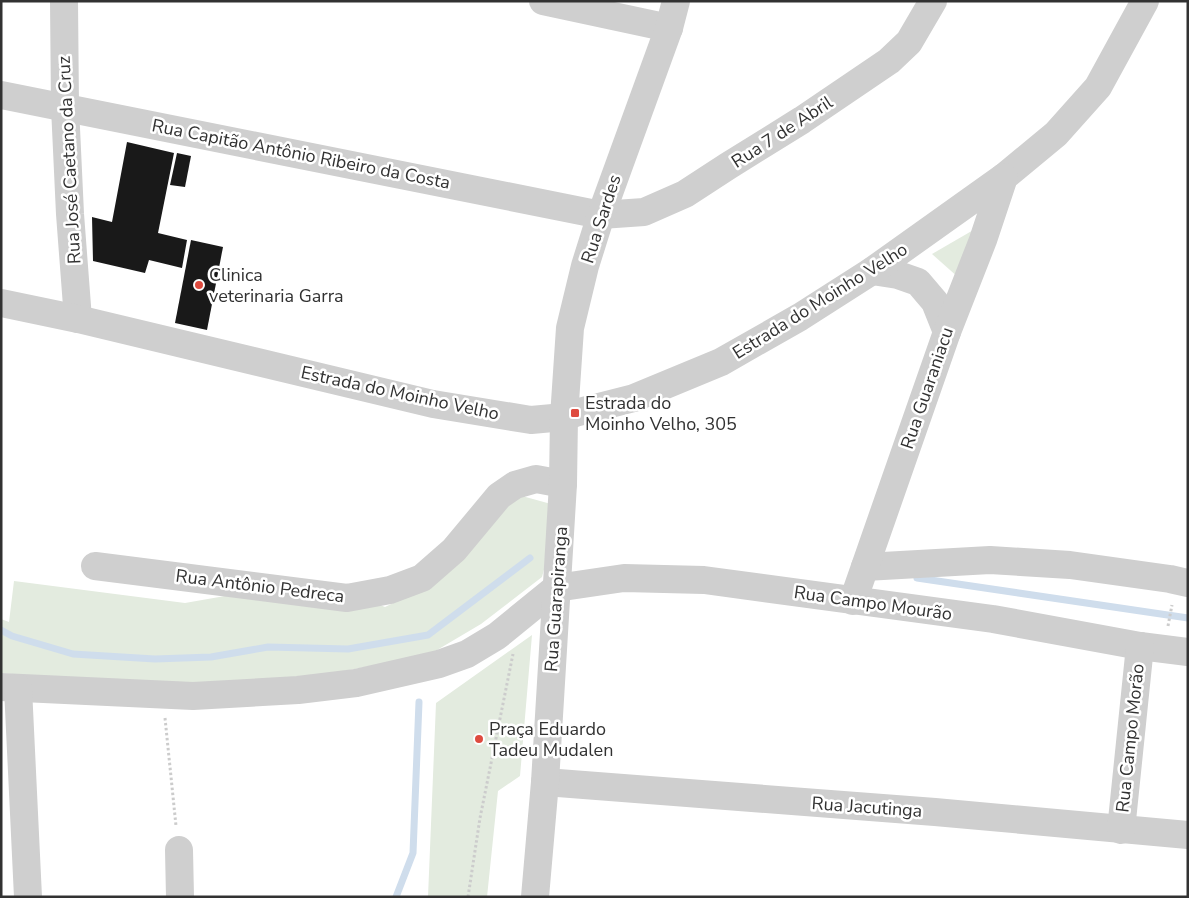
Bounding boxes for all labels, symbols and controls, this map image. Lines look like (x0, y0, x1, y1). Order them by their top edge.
street label: Rua José Caetano da Cruz (52, 55, 86, 265)
street label: Rua 7 de Abril (727, 90, 838, 174)
street label: Rua Capitão Antônio Ribeiro da Costa (150, 113, 452, 195)
street label: Rua Sardes (575, 172, 627, 266)
street label: Estrada do Moinho Velho (728, 237, 912, 365)
place label: Clinica veterinaria Garra (209, 263, 344, 308)
marker: Clinica veterinaria Garra (193, 279, 205, 291)
street label: Rua Guaraniacu (895, 324, 959, 452)
street label: Estrada do Moinho Velho (299, 360, 501, 426)
place label: Estrada do Moinho Velho, 305 (585, 391, 737, 436)
marker: Estrada do Moinho Velho, 305 (569, 407, 581, 419)
street label: Rua Guarapiranga (539, 525, 573, 673)
street label: Rua Antônio Pedreca (174, 564, 346, 608)
street label: Rua Campo Mourão (792, 580, 954, 626)
street label: Rua Campo Morão (1110, 662, 1150, 814)
place label: Praça Eduardo Tadeu Mudalen (489, 717, 613, 762)
marker: Praça Eduardo Tadeu Mudalen (473, 733, 485, 745)
street label: Rua Jacutinga (811, 791, 923, 823)

